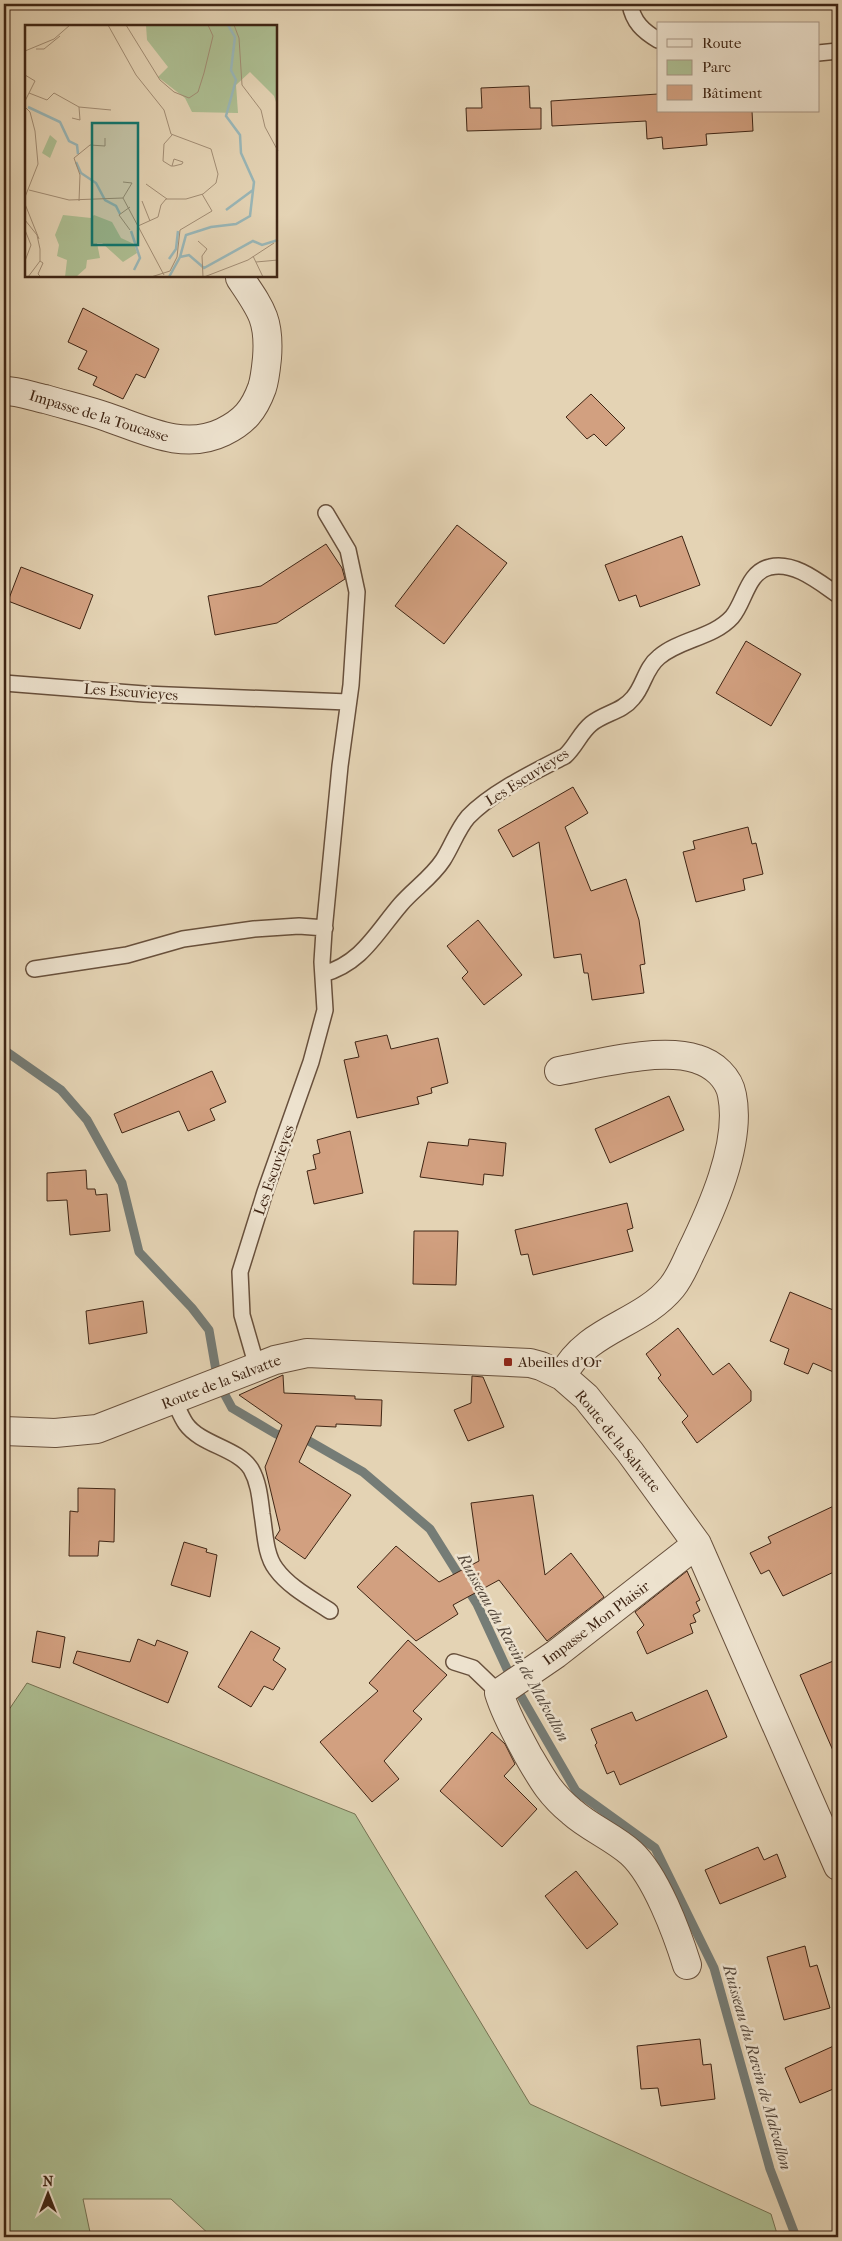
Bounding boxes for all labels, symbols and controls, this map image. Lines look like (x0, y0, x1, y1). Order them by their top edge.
legend (657, 22, 820, 112)
inset map (25, 25, 278, 278)
text: Route (702, 34, 742, 52)
text: Parc (702, 58, 731, 76)
text: Bâtiment (702, 84, 763, 102)
street label: Impasse de la Toucasse (27, 386, 171, 446)
street label: Les Escuvieyes (83, 680, 179, 704)
street label: Les Escuvieyes (482, 744, 572, 810)
street label: Les Escuvieyes (250, 1122, 298, 1218)
street label: Route de la Salvatte (159, 1351, 284, 1413)
place label: Abeilles d'Or (517, 1353, 602, 1371)
marker: Abeilles d'Or (502, 1356, 514, 1368)
street label: Route de la Salvatte (571, 1386, 665, 1496)
water label: Ruisseau du Ravin de Malvallon (453, 1549, 573, 1745)
street label: Impasse Mon Plaisir (539, 1577, 653, 1669)
water label: Ruisseau du Ravin de Malvallon (719, 1961, 796, 2172)
north arrow (22, 2168, 72, 2218)
text: N (43, 2173, 54, 2190)

